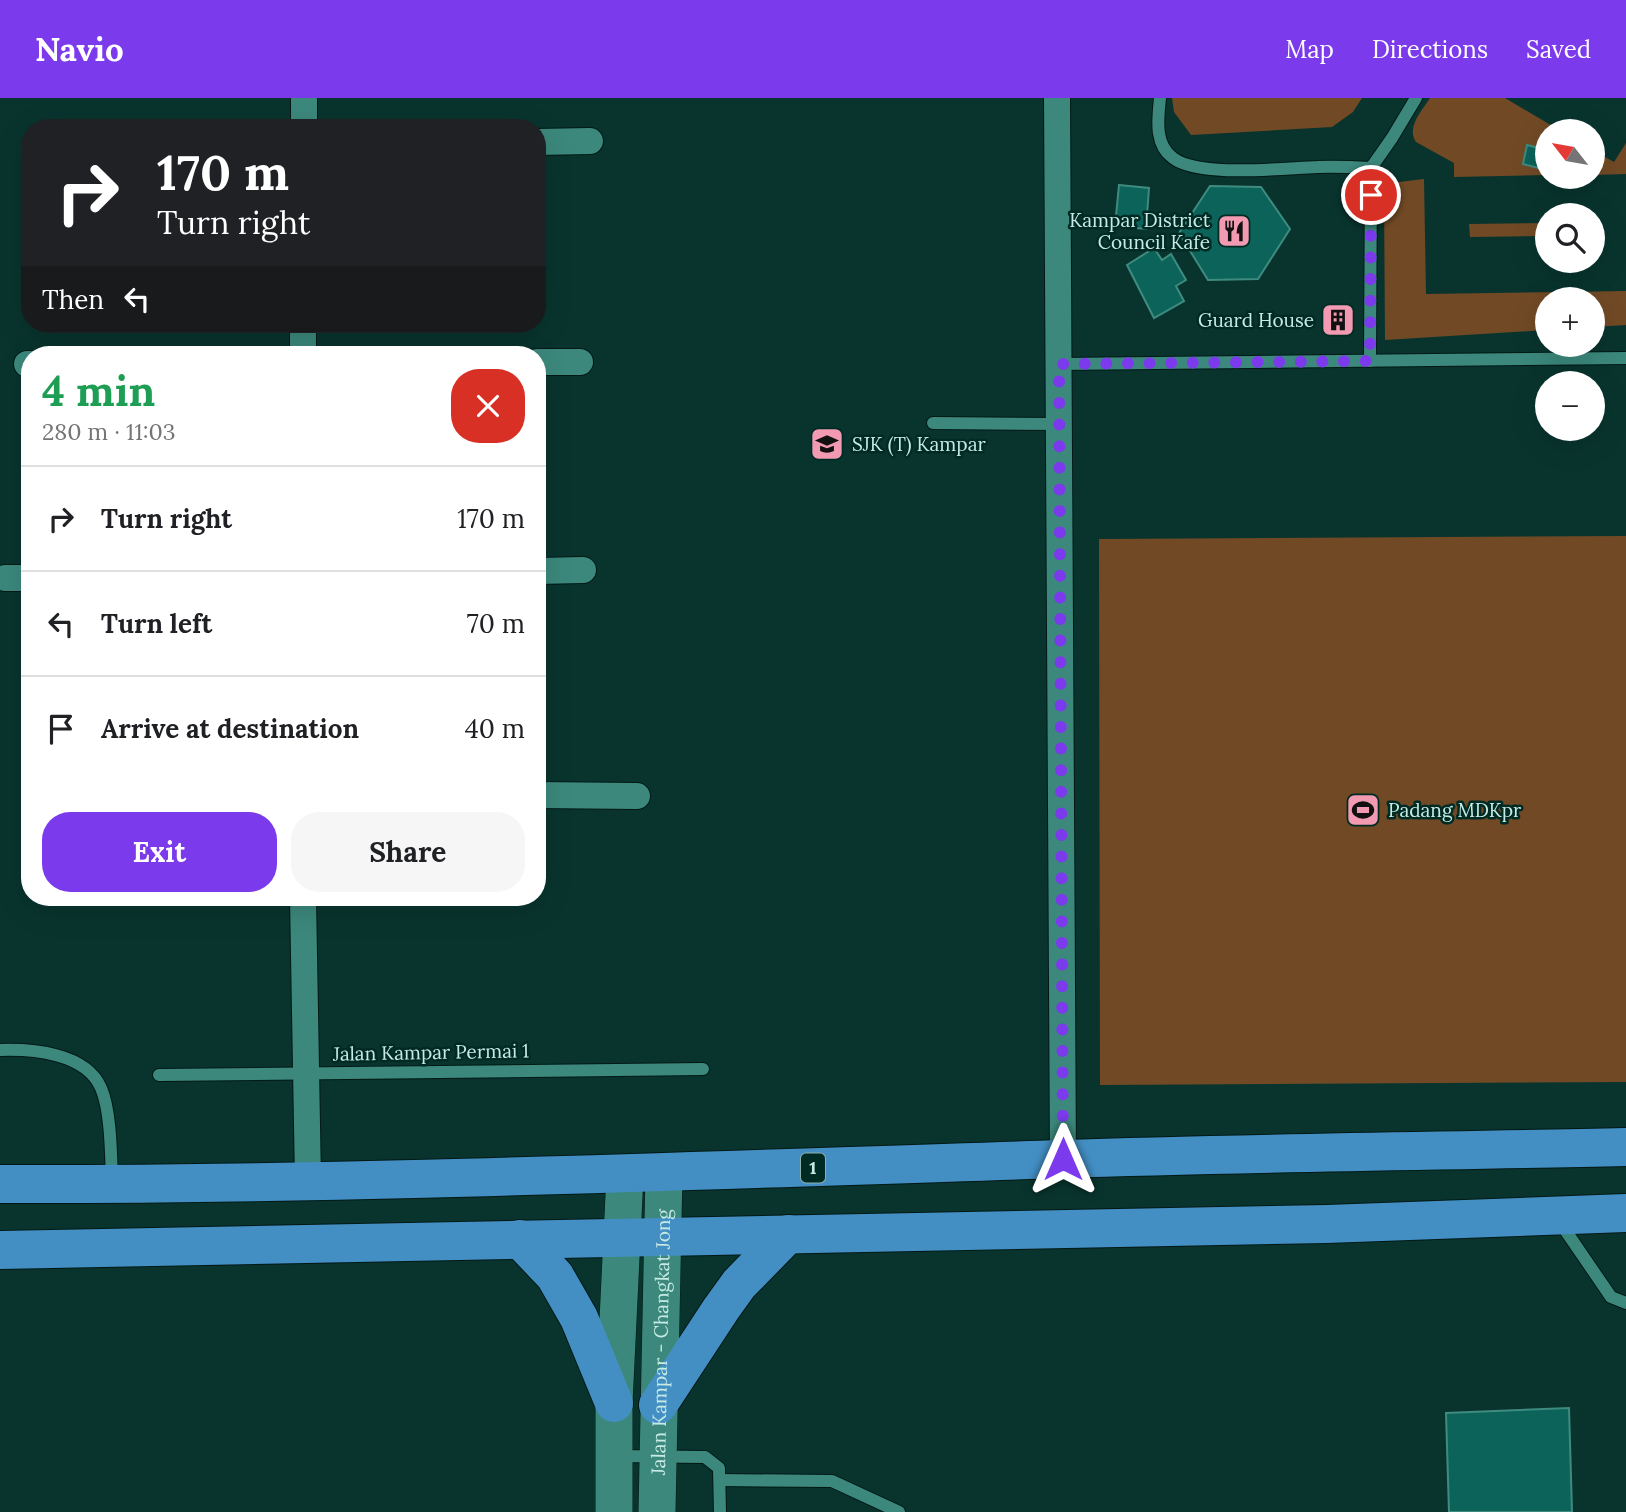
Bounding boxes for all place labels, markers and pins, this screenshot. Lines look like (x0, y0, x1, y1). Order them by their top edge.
pin (1341, 165, 1401, 225)
place label: Kampar District Council Kafe (1069, 208, 1211, 254)
restaurant icon: Kampar District Council Kafe (1215, 212, 1253, 250)
building icon: Guard House (1319, 301, 1357, 339)
place label: Guard House (1198, 308, 1314, 332)
school or university icon: SJK (T) Kampar (808, 425, 846, 463)
place label: SJK (T) Kampar (852, 432, 986, 457)
sports icon: Padang MDKpr (1344, 791, 1382, 829)
place label: Padang MDKpr (1388, 798, 1522, 822)

